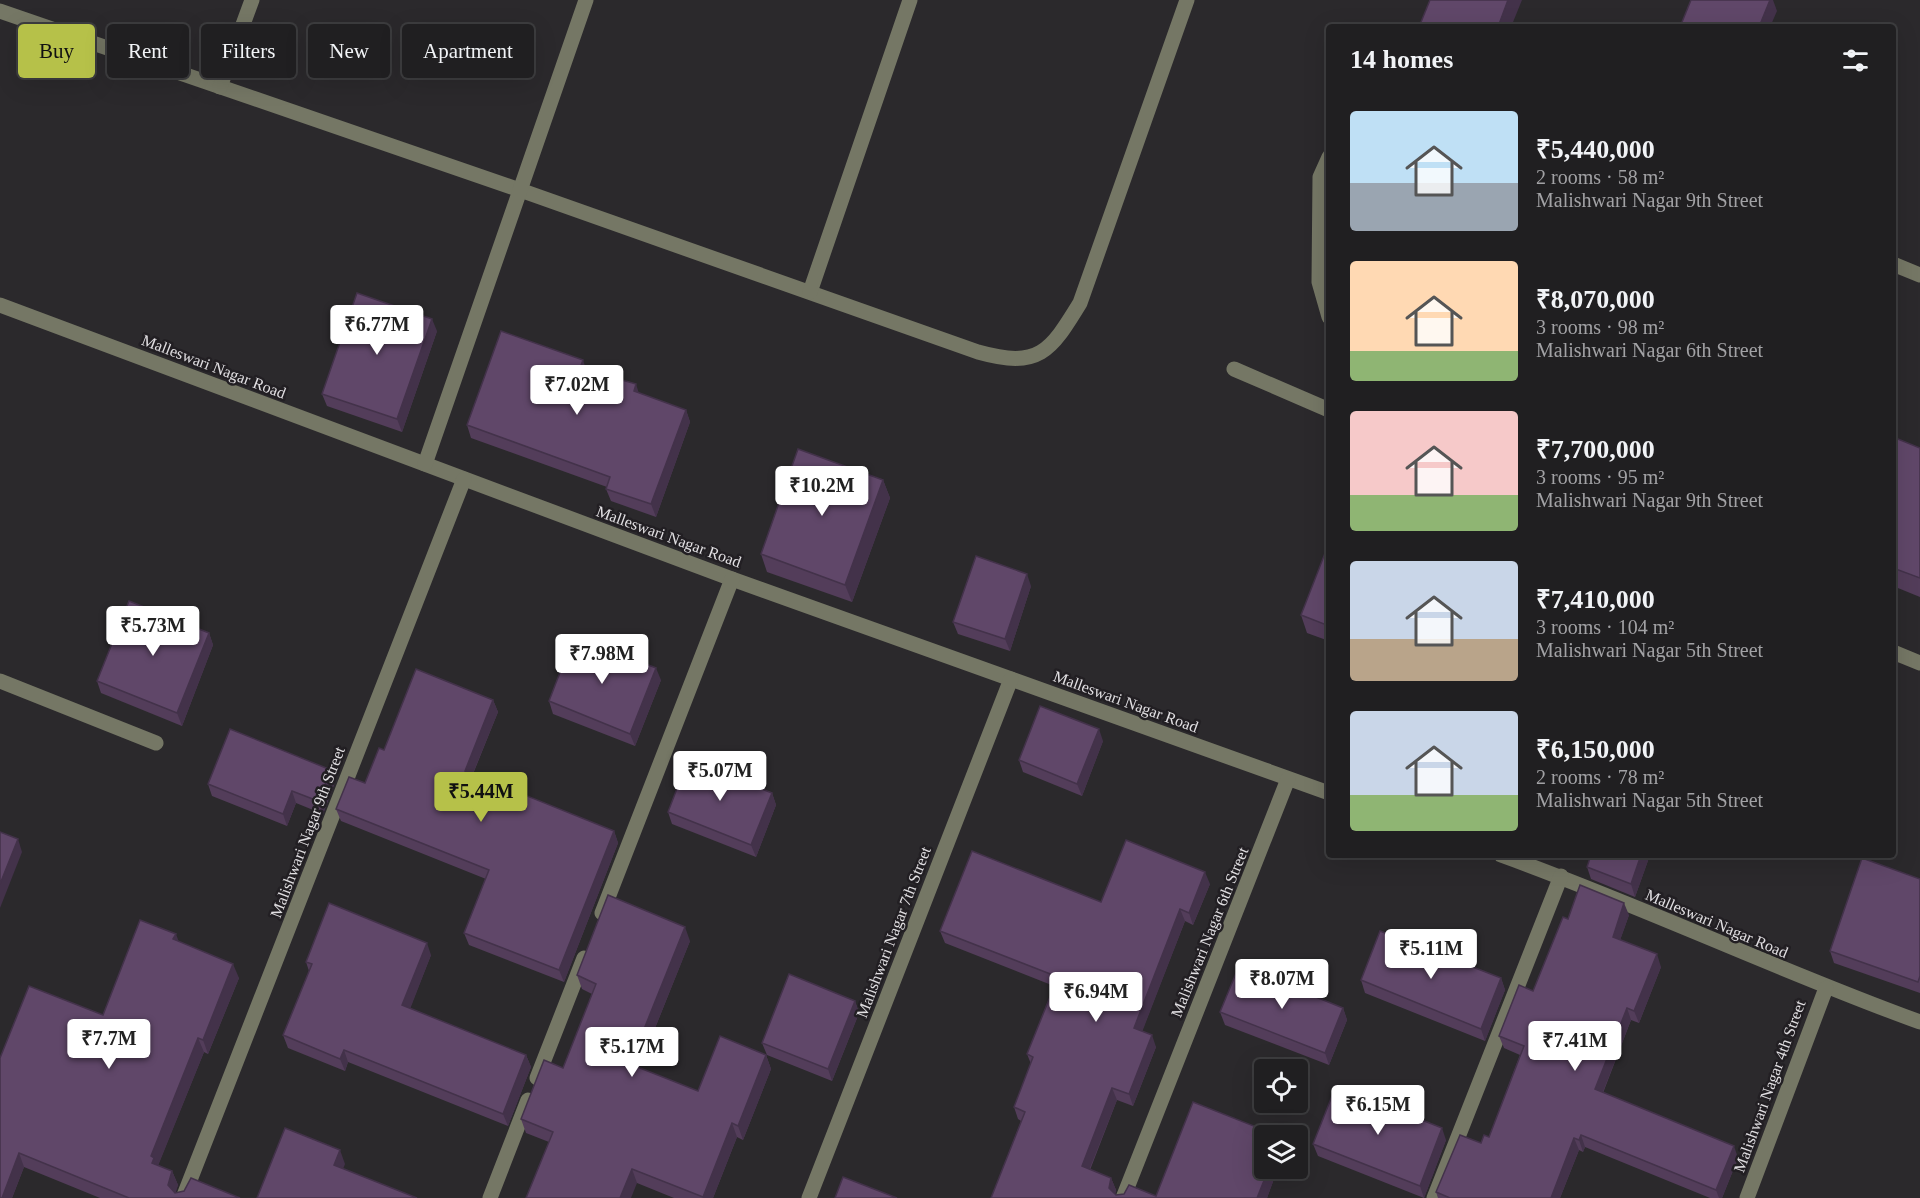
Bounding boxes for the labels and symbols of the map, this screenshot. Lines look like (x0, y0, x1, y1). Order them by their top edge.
pin: ₹6.77M (328, 305, 426, 356)
street label: Malleswari Nagar Road (139, 331, 288, 403)
pin: ₹7.02M (528, 365, 626, 416)
pin: ₹10.2M (773, 466, 871, 517)
street label: Malleswari Nagar Road (594, 502, 744, 572)
pin: ₹5.73M (104, 606, 202, 657)
pin: ₹7.98M (553, 634, 651, 685)
street label: Malleswari Nagar Road (1051, 667, 1201, 737)
street label: Malishwari Nagar 9th Street (267, 744, 349, 920)
pin: ₹5.07M (671, 751, 769, 802)
pin: ₹5.44M (432, 772, 530, 823)
street label: Malishwari Nagar 7th Street (853, 844, 935, 1020)
street label: Malishwari Nagar 6th Street (1168, 844, 1253, 1020)
street label: Malleswari Nagar Road (1643, 886, 1790, 962)
pin: ₹5.11M (1382, 929, 1480, 980)
pin: ₹8.07M (1233, 959, 1331, 1010)
pin: ₹6.94M (1047, 972, 1145, 1023)
street label: Malishwari Nagar 4th Street (1730, 997, 1810, 1175)
pin: ₹7.7M (67, 1019, 151, 1070)
pin: ₹7.41M (1526, 1021, 1624, 1072)
pin: ₹5.17M (583, 1027, 681, 1078)
pin: ₹6.15M (1329, 1085, 1427, 1136)

